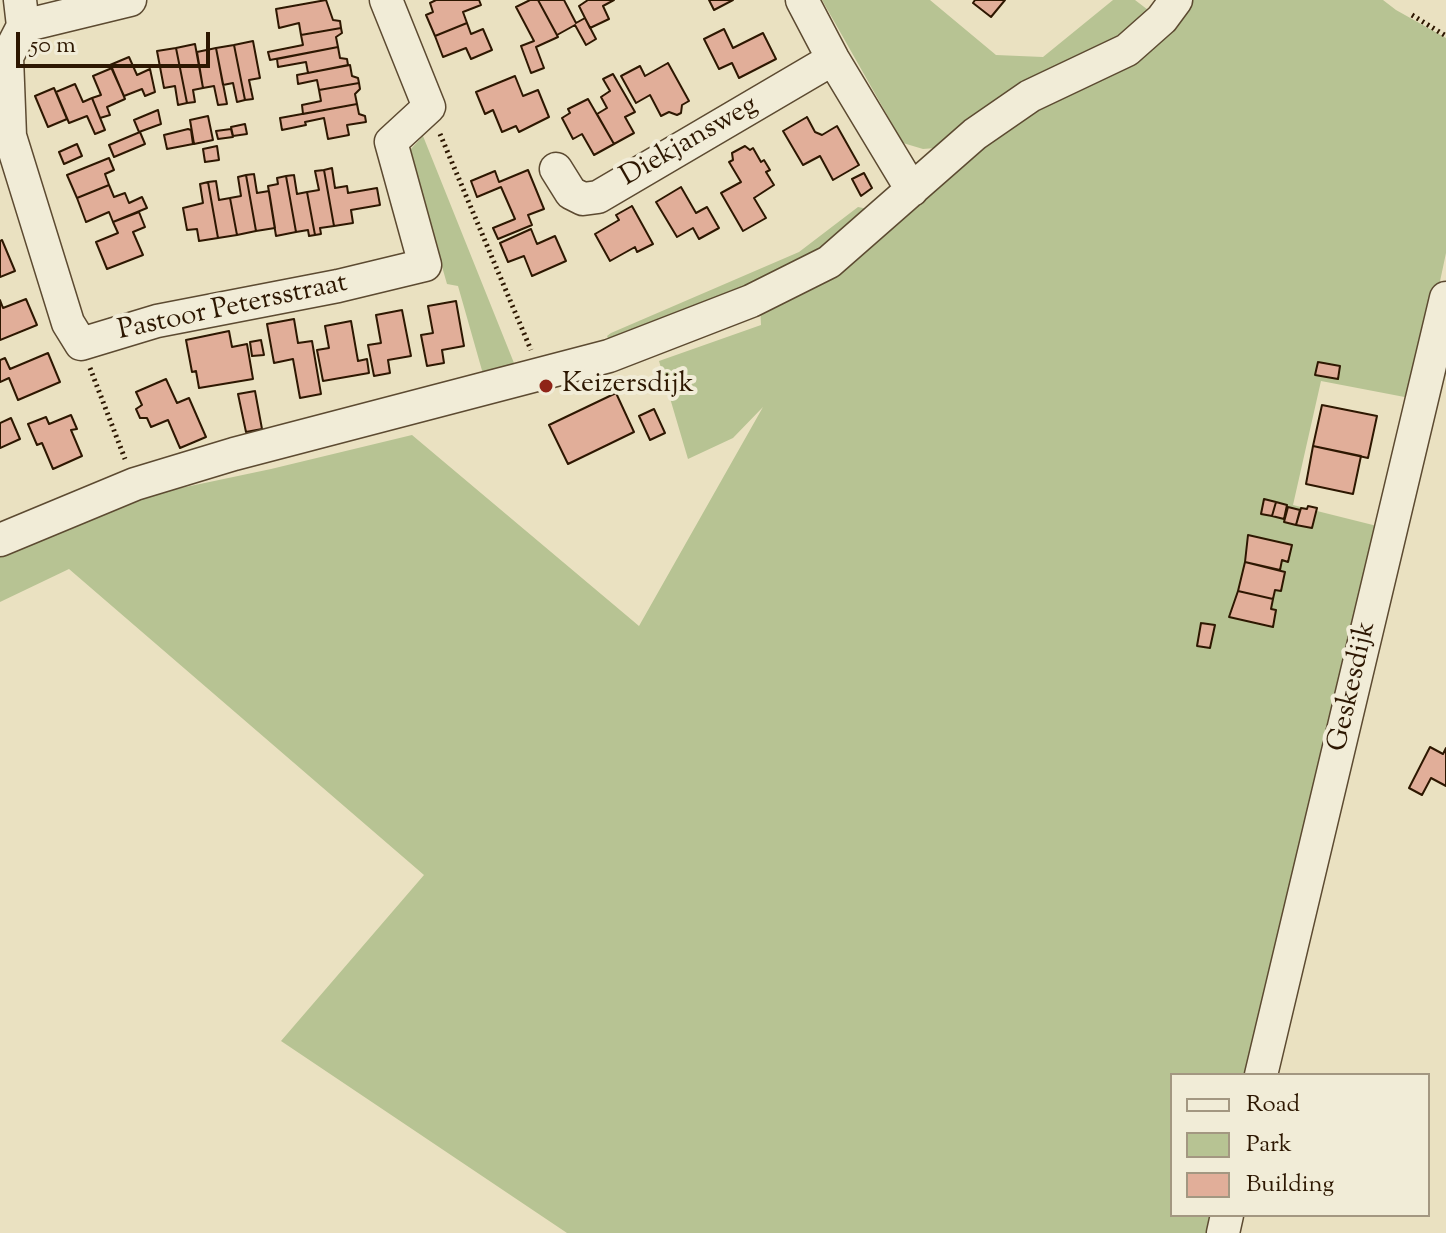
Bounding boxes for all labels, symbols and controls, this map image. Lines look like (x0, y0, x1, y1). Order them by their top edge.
scale bar (20, 16, 214, 66)
text: 50 m (30, 29, 76, 63)
street label: Diekjansweg (615, 90, 765, 196)
street label: Pastoor Petersstraat (115, 268, 351, 350)
place label: Keizersdijk (562, 369, 694, 403)
marker: Keizersdijk (537, 377, 555, 395)
street label: Geskesdijk (1323, 619, 1385, 755)
legend (1170, 1073, 1430, 1217)
text: Road (1246, 1088, 1300, 1122)
text: Park (1246, 1128, 1292, 1162)
text: Building (1246, 1168, 1334, 1202)

